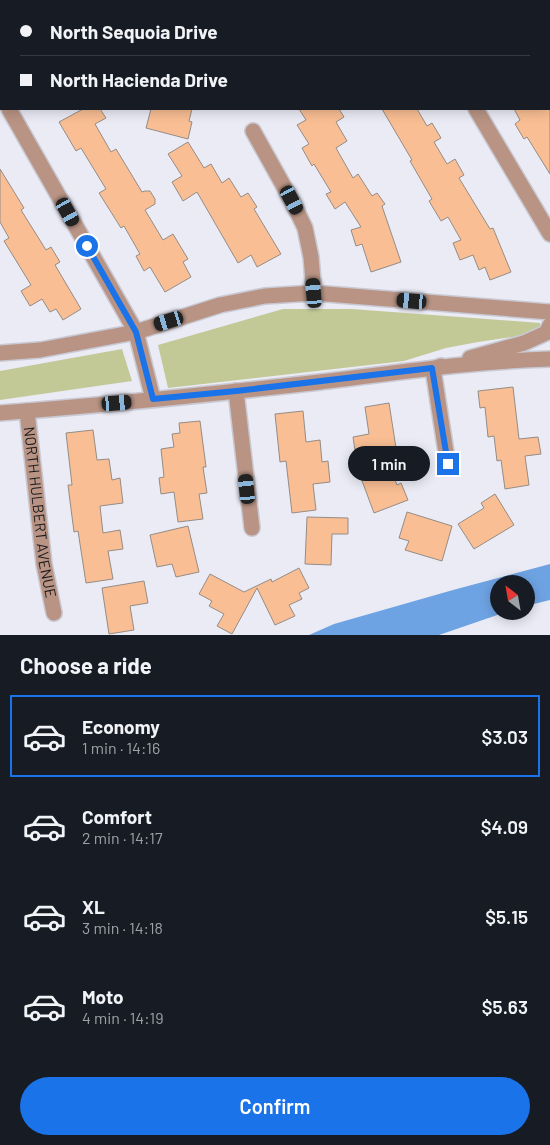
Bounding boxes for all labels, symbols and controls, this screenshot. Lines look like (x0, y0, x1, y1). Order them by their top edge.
text: North Sequoia Drive (50, 20, 218, 43)
text: North Hacienda Drive (50, 68, 228, 91)
car (278, 183, 305, 217)
car (54, 195, 81, 229)
route start (76, 235, 98, 257)
car (305, 277, 322, 309)
car (396, 292, 427, 310)
car (152, 309, 185, 333)
car (101, 394, 132, 412)
street label: NORTH HULBERT AVENUE (21, 426, 61, 599)
callout: 1 min (348, 446, 430, 482)
route end (437, 453, 459, 475)
text: 1 min (372, 454, 406, 473)
car (237, 473, 256, 505)
north arrow (490, 575, 535, 620)
map controls (490, 575, 535, 620)
text: Choose a ride (20, 652, 152, 678)
icon: car (22, 714, 67, 759)
text: Economy (82, 715, 160, 738)
text: $3.03 (482, 725, 528, 748)
text: 1 min · 14:16 (82, 738, 160, 757)
icon: car (22, 804, 67, 849)
text: Comfort (82, 805, 152, 828)
text: $4.09 (481, 815, 528, 838)
text: 2 min · 14:17 (82, 828, 162, 847)
icon: car (22, 894, 67, 939)
text: XL (82, 895, 105, 918)
text: $5.15 (485, 905, 528, 928)
text: 3 min · 14:18 (82, 918, 163, 937)
icon: car (22, 984, 67, 1029)
text: Moto (82, 985, 124, 1008)
text: $5.63 (482, 995, 528, 1018)
text: 4 min · 14:19 (82, 1008, 164, 1027)
button: Confirm (20, 1077, 530, 1135)

